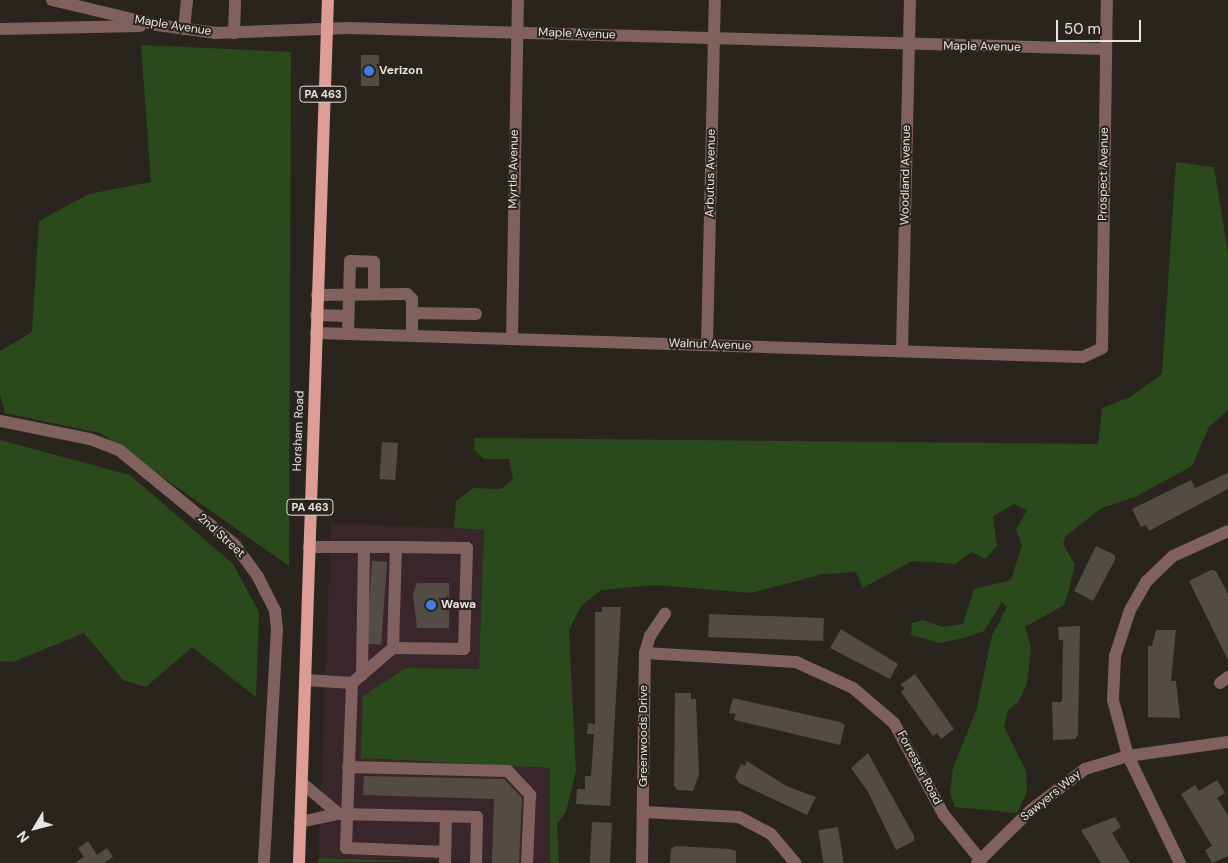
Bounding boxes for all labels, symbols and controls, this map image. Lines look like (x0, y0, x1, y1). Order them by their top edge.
scale bar (1058, 10, 1143, 42)
street label: Maple Avenue (134, 13, 212, 39)
text: 50 m (1064, 19, 1101, 39)
street label: Maple Avenue (538, 25, 616, 43)
street label: Maple Avenue (943, 39, 1021, 55)
place label: Verizon (379, 64, 423, 78)
marker: Verizon (363, 65, 375, 77)
road number: PA 463 (299, 86, 347, 102)
street label: Woodland Avenue (898, 125, 914, 225)
street label: Prospect Avenue (1096, 127, 1112, 221)
street label: Myrtle Avenue (506, 129, 522, 209)
street label: Arbutus Avenue (703, 129, 719, 217)
street label: Walnut Avenue (668, 336, 752, 354)
street label: Horsham Road (290, 390, 308, 472)
road number: PA 463 (286, 498, 334, 516)
street label: 2nd Street (194, 511, 248, 561)
place label: Wawa (441, 598, 476, 612)
marker: Wawa (425, 599, 437, 611)
street label: Greenwoods Drive (637, 685, 651, 787)
street label: Forrester Road (894, 729, 944, 807)
street label: Sawyers Way (1018, 767, 1084, 825)
north arrow (10, 803, 60, 853)
text: N (13, 828, 33, 847)

